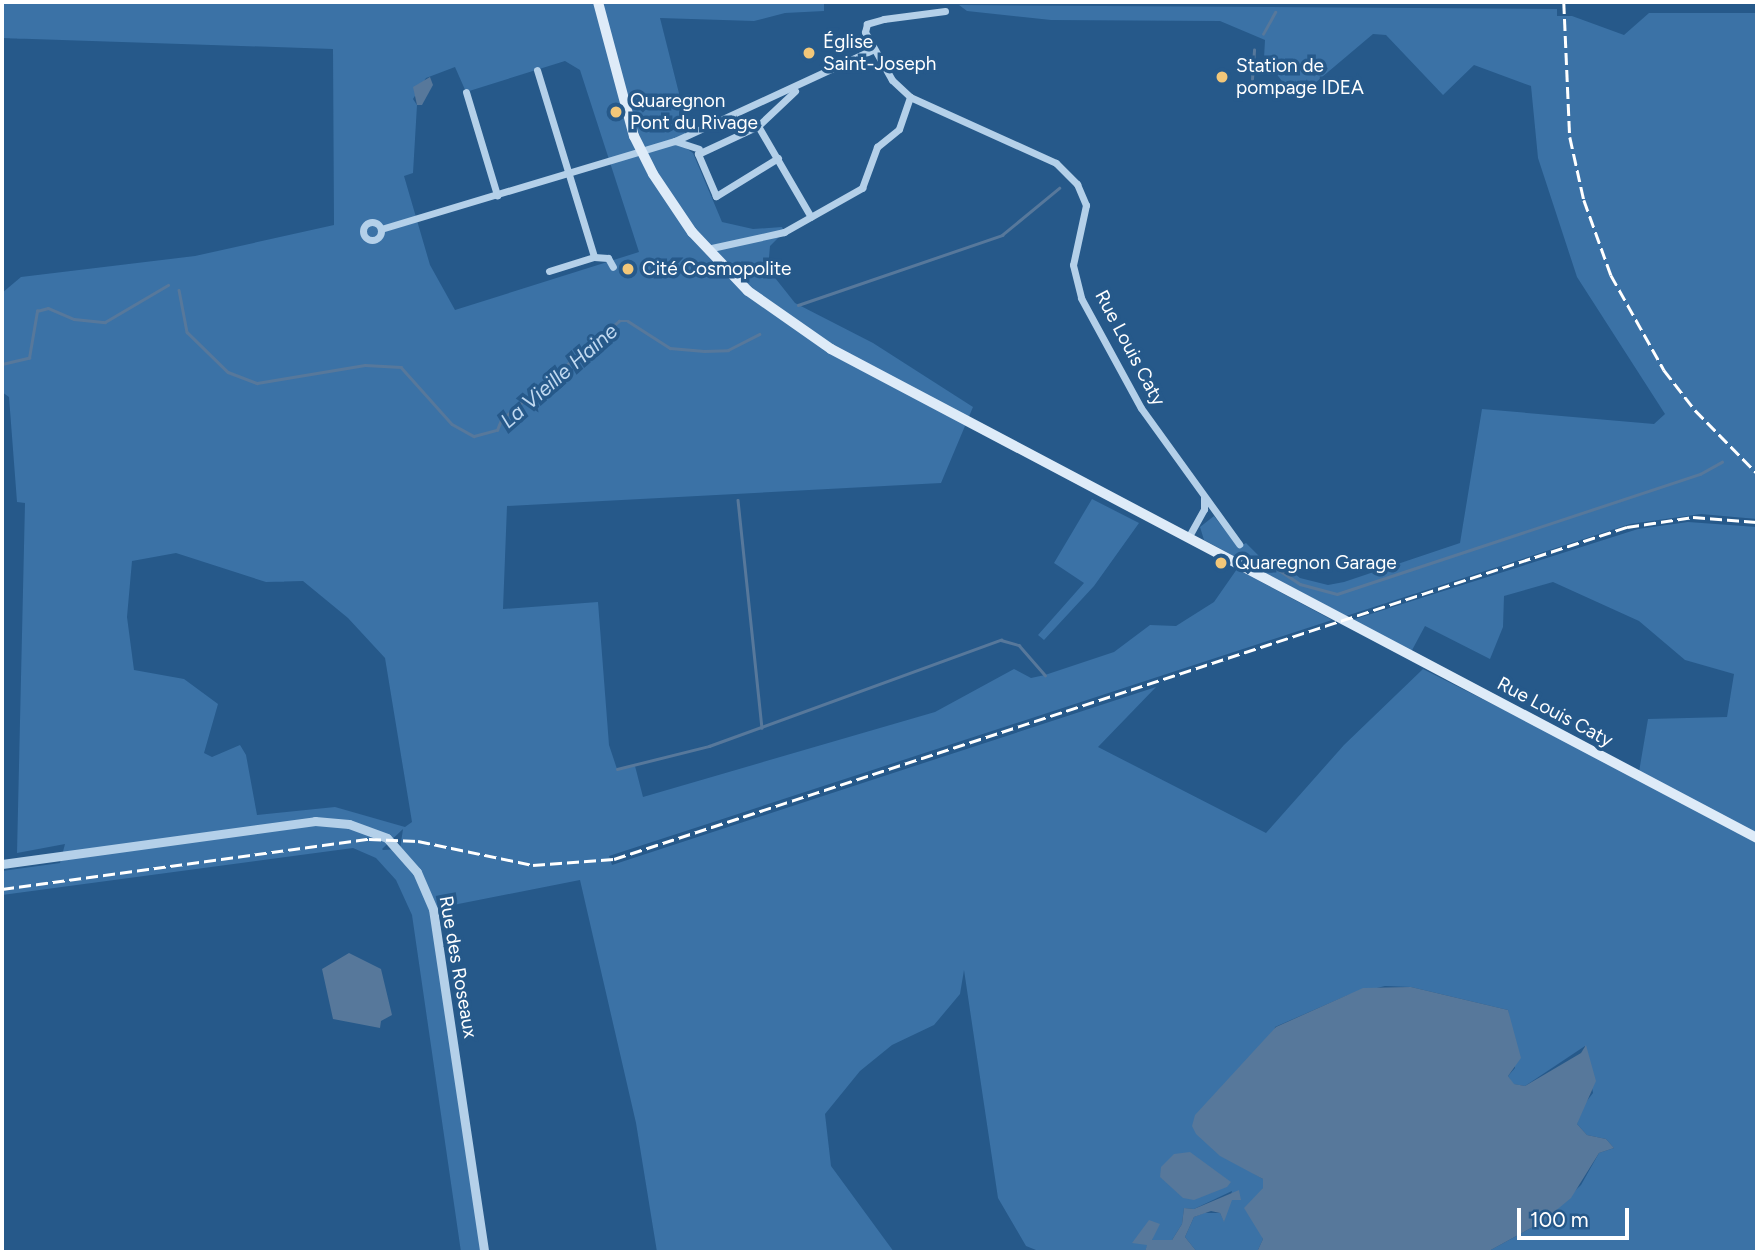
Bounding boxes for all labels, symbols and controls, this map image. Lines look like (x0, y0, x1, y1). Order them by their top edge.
place label: Église Saint-Joseph (823, 31, 936, 75)
marker: Église Saint-Joseph (801, 45, 817, 61)
place label: Station de pompage IDEA (1236, 55, 1364, 99)
marker: Station de pompage IDEA (1214, 69, 1230, 85)
place label: Quaregnon Pont du Rivage (630, 90, 758, 134)
marker: Quaregnon Pont du Rivage (608, 104, 624, 120)
place label: Cité Cosmopolite (642, 258, 791, 280)
marker: Cité Cosmopolite (620, 261, 636, 277)
street label: Rue Louis Caty (1090, 286, 1170, 410)
water label: La Vieille Haine (495, 318, 623, 434)
place label: Quaregnon Garage (1235, 552, 1397, 574)
marker: Quaregnon Garage (1213, 555, 1229, 571)
street label: Rue Louis Caty (1493, 672, 1617, 752)
street label: Rue des Roseaux (434, 894, 482, 1040)
scale bar (1521, 1194, 1633, 1238)
text: 100 m (1530, 1207, 1589, 1232)

